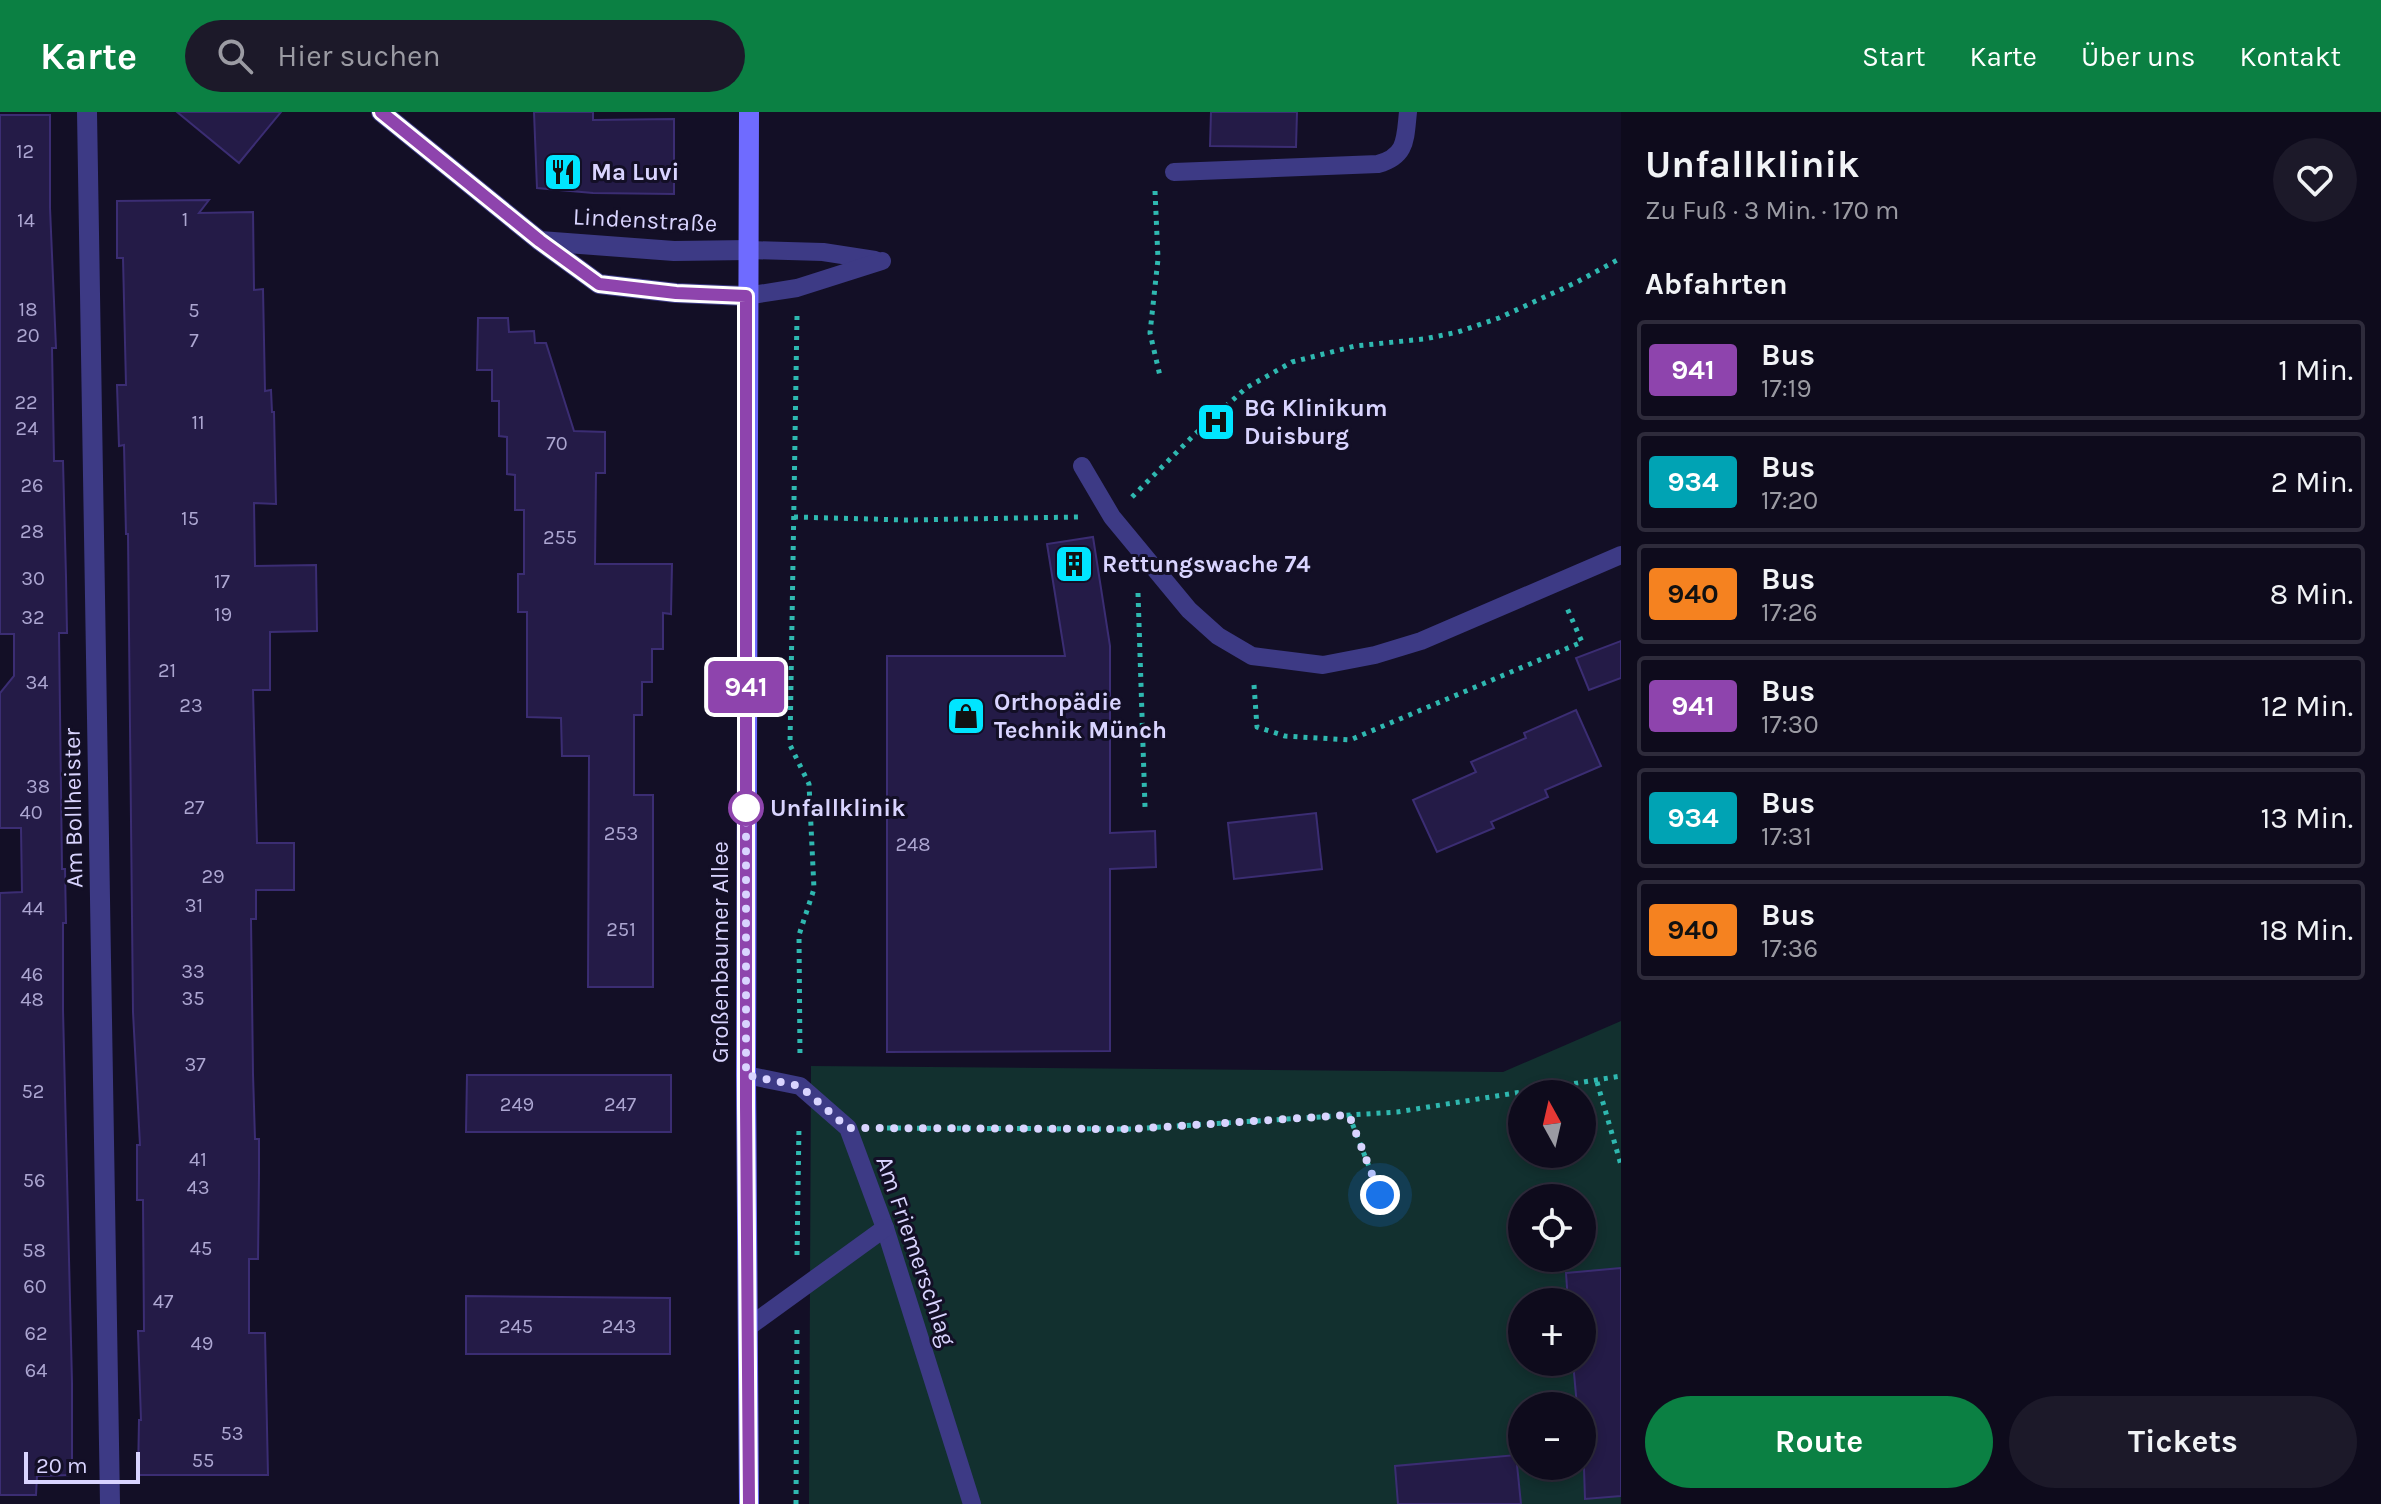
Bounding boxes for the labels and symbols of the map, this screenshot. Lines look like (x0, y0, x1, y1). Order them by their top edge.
house number: 12 (16, 140, 34, 163)
restaurant icon: Ma Luvi (542, 151, 584, 193)
place label: Ma Luvi (591, 158, 679, 186)
street label: Lindenstraße (572, 202, 718, 238)
house number: 1 (182, 208, 188, 231)
house number: 14 (17, 209, 35, 232)
house number: 18 (19, 298, 37, 321)
house number: 5 (188, 299, 200, 322)
house number: 20 (16, 324, 40, 347)
house number: 7 (189, 329, 199, 352)
house number: 22 (14, 391, 38, 414)
place label: BG Klinikum Duisburg (1244, 394, 1388, 450)
hospital icon: BG Klinikum Duisburg (1195, 401, 1237, 443)
house number: 11 (191, 411, 205, 434)
house number: 24 (16, 417, 38, 440)
house number: 70 (546, 432, 568, 455)
house number: 26 (20, 474, 44, 497)
house number: 15 (181, 507, 199, 530)
house number: 28 (20, 520, 44, 543)
house number: 255 (543, 526, 577, 549)
building icon: Rettungswache 74 (1053, 543, 1095, 585)
place label: Rettungswache 74 (1102, 550, 1311, 578)
house number: 30 (21, 567, 45, 590)
house number: 17 (214, 570, 231, 593)
house number: 19 (214, 603, 232, 626)
house number: 32 (21, 606, 45, 629)
house number: 21 (158, 659, 176, 682)
line badge: 941 (700, 661, 792, 713)
house number: 34 (26, 671, 48, 694)
place label: Orthopädie Technik Münch (994, 688, 1167, 744)
house number: 23 (179, 694, 203, 717)
shop icon: Orthopädie Technik Münch (945, 695, 987, 737)
street label: Am Bollheister (58, 727, 88, 888)
house number: 38 (26, 775, 50, 798)
marker: Unfallklinik (729, 791, 763, 825)
place label: Unfallklinik (770, 794, 905, 822)
house number: 27 (184, 796, 205, 819)
house number: 40 (19, 801, 43, 824)
house number: 253 (604, 822, 638, 845)
house number: 248 (895, 833, 931, 856)
street label: Großenbaumer Allee (706, 841, 734, 1063)
house number: 29 (201, 865, 225, 888)
house number: 31 (185, 894, 203, 917)
house number: 44 (22, 897, 44, 920)
house number: 251 (606, 918, 636, 941)
house number: 33 (181, 960, 205, 983)
house number: 46 (21, 963, 43, 986)
house number: 35 (181, 987, 205, 1010)
house number: 48 (20, 988, 44, 1011)
house number: 37 (184, 1053, 206, 1076)
house number: 52 (22, 1080, 44, 1103)
north arrow (1508, 1080, 1596, 1168)
house number: 249 (500, 1093, 534, 1116)
house number: 247 (604, 1093, 637, 1116)
house number: 41 (189, 1148, 207, 1171)
street label: Am Friemerschlag (870, 1152, 962, 1350)
house number: 56 (23, 1169, 45, 1192)
your location (1360, 1175, 1400, 1215)
house number: 43 (187, 1176, 209, 1199)
house number: 45 (190, 1237, 212, 1260)
house number: 58 (22, 1239, 46, 1262)
house number: 60 (23, 1275, 47, 1298)
house number: 47 (153, 1290, 174, 1313)
house number: 245 (499, 1315, 533, 1338)
house number: 243 (602, 1315, 636, 1338)
house number: 62 (24, 1322, 48, 1345)
house number: 49 (191, 1332, 213, 1355)
house number: 64 (25, 1359, 47, 1382)
house number: 53 (220, 1422, 244, 1445)
scale bar (24, 1448, 140, 1484)
house number: 55 (192, 1449, 214, 1472)

